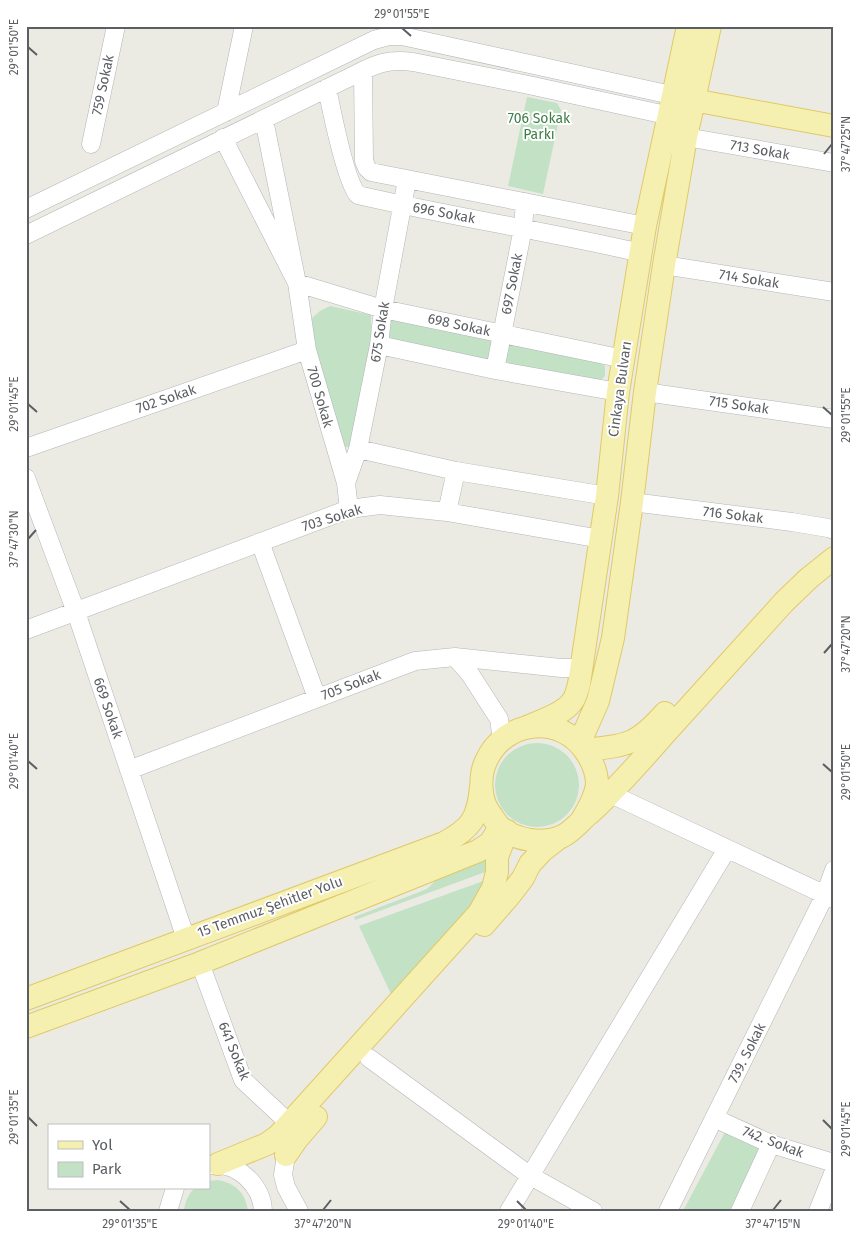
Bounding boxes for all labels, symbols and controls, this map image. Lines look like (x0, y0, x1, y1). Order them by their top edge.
text: 29°01'55"E (374, 7, 430, 21)
text: 29°01'50"E (7, 19, 21, 75)
street label: 759 Sokak (88, 52, 118, 117)
park label: 706 Sokak Parkı (508, 110, 571, 143)
text: 37°47'25"N (839, 116, 853, 172)
street label: 713 Sokak (729, 136, 792, 164)
street label: 696 Sokak (411, 199, 478, 228)
street label: 697 Sokak (498, 251, 526, 316)
street label: 714 Sokak (718, 266, 781, 292)
street label: 675 Sokak (367, 300, 393, 364)
street label: 698 Sokak (426, 310, 493, 340)
street label: Cinkaya Bulvarı (605, 340, 635, 438)
street label: 700 Sokak (303, 364, 337, 430)
text: 29°01'45"E (7, 376, 21, 432)
street label: 702 Sokak (134, 381, 199, 417)
text: 29°01'55"E (839, 387, 853, 443)
street label: 715 Sokak (708, 392, 771, 418)
street label: 703 Sokak (300, 501, 365, 535)
street label: 716 Sokak (702, 503, 765, 527)
text: 37°47'30"N (7, 510, 21, 568)
text: 37°47'20"N (839, 615, 853, 673)
street label: 705 Sokak (319, 666, 384, 704)
street label: 669 Sokak (90, 675, 127, 741)
text: 29°01'40"E (7, 733, 21, 789)
text: 29°01'50"E (839, 744, 853, 800)
street label: 15 Temmuz Şehitler Yolu (195, 873, 345, 941)
street label: 641 Sokak (215, 1019, 254, 1083)
street label: 739. Sokak (725, 1020, 770, 1086)
text: 29°01'35"E (7, 1089, 21, 1145)
text: 29°01'45"E (839, 1101, 853, 1157)
street label: 742. Sokak (740, 1123, 807, 1162)
legend (48, 1124, 210, 1190)
text: Yol (92, 1136, 113, 1154)
text: Park (92, 1160, 122, 1178)
text: 29°01'35"E (102, 1217, 158, 1231)
text: 37°47'20"N (294, 1217, 352, 1231)
text: 29°01'40"E (498, 1217, 554, 1231)
text: 37°47'15"N (745, 1217, 801, 1231)

